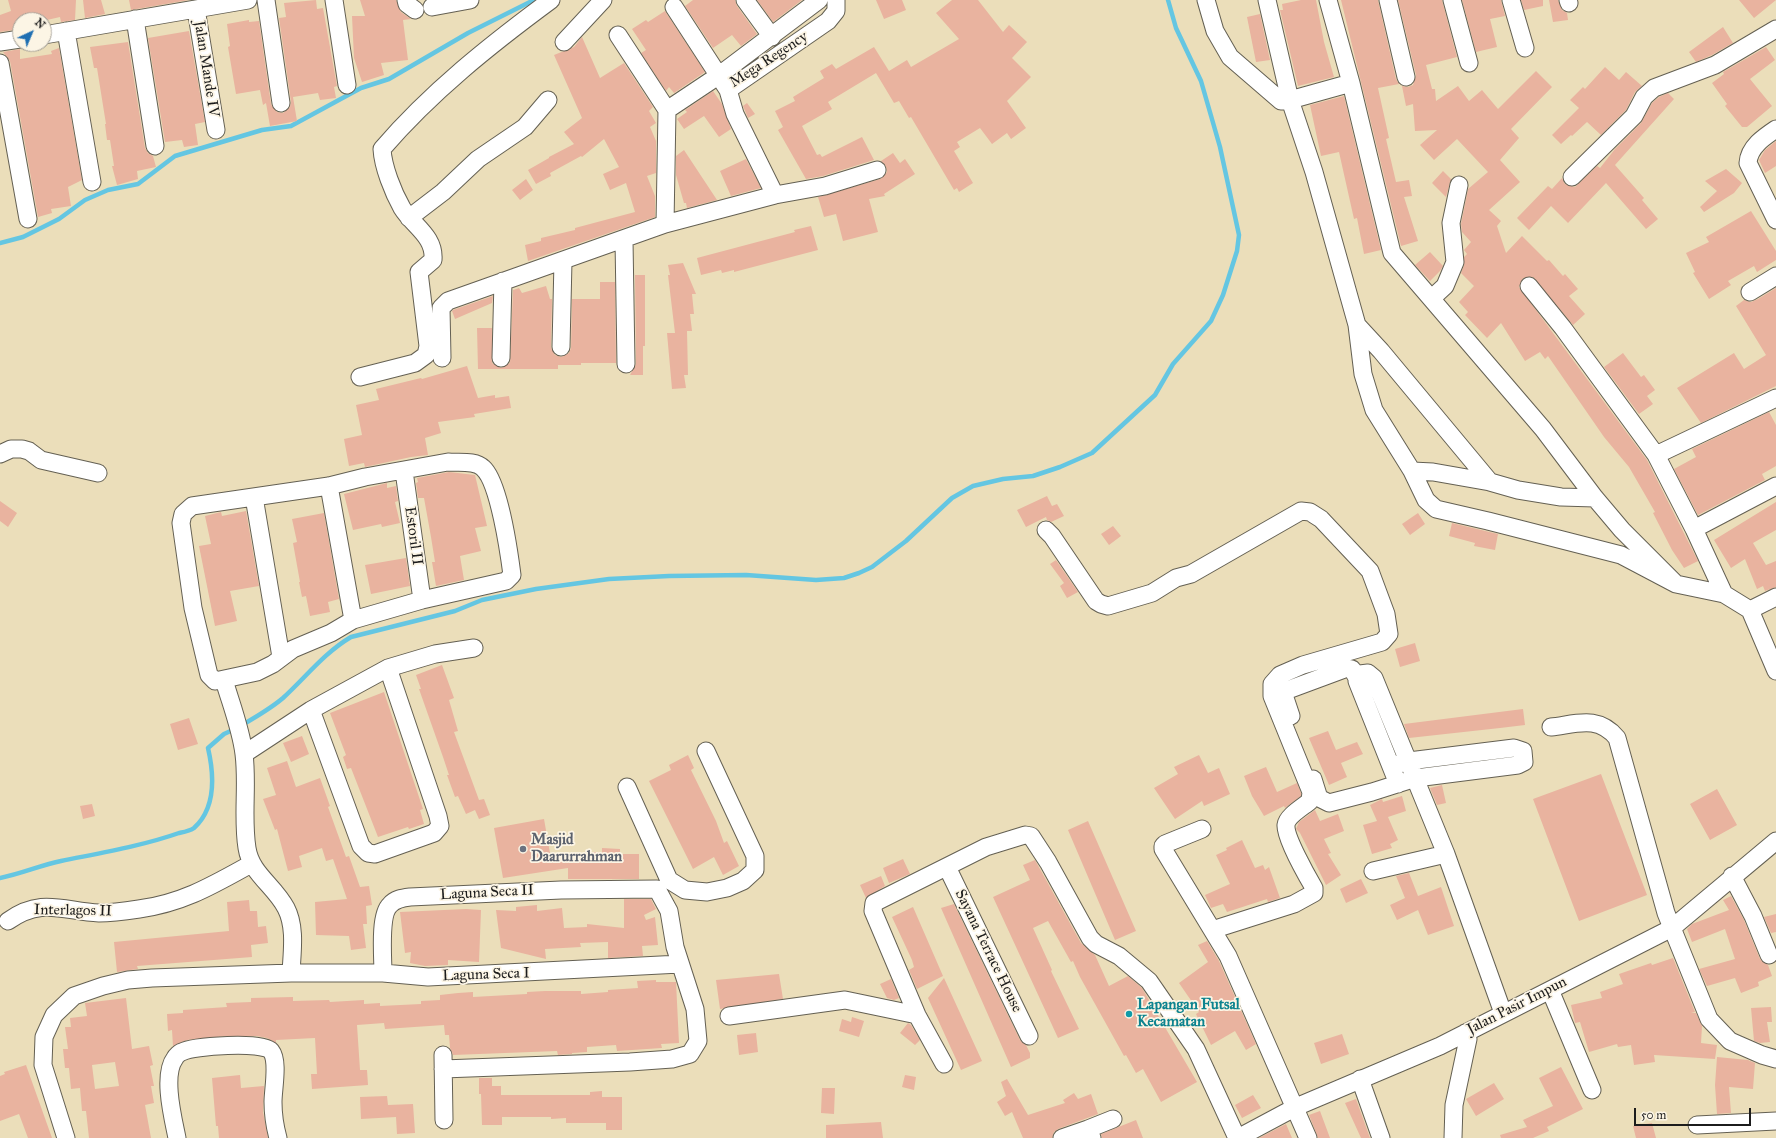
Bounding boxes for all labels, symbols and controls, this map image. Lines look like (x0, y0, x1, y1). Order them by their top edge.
north arrow (12, 12, 52, 52)
text: N (32, 16, 48, 32)
street label: Jalan Mande IV (189, 19, 223, 119)
street label: Mega Regency (727, 28, 811, 92)
street label: Estoril II (400, 506, 426, 566)
place label: Masjid Daarurrahman (531, 831, 622, 866)
marker: Masjid Daarurrahman (518, 844, 528, 854)
street label: Laguna Seca II (440, 882, 534, 904)
street label: Sayana Terrace House (950, 887, 1026, 1015)
street label: Interlagos II (34, 901, 112, 921)
street label: Laguna Seca I (442, 964, 530, 986)
street label: Jalan Pasir Impun (1464, 973, 1570, 1039)
place label: Lapangan Futsal Kecamatan (1137, 996, 1240, 1031)
marker: Lapangan Futsal Kecamatan (1124, 1009, 1134, 1019)
scale bar (1636, 1100, 1753, 1126)
text: 50 m (1641, 1108, 1666, 1122)

